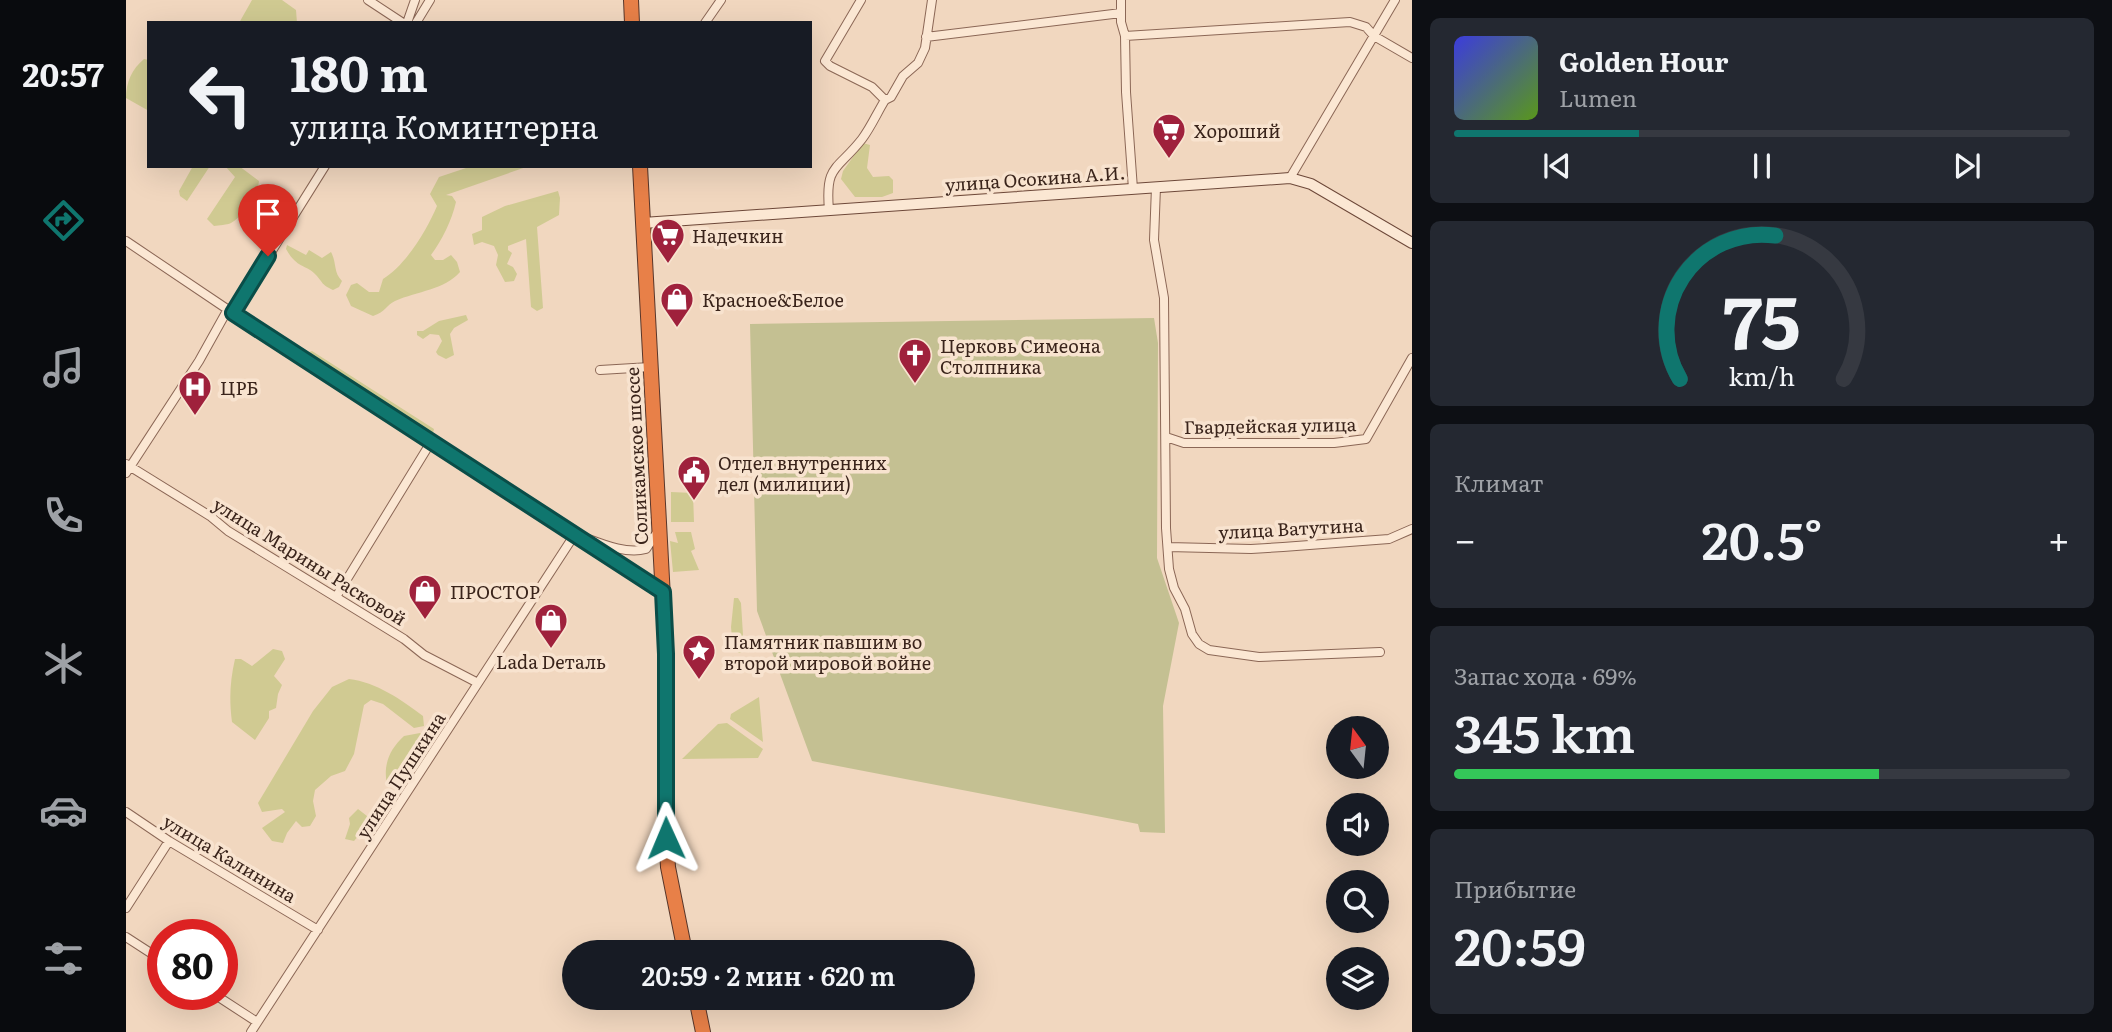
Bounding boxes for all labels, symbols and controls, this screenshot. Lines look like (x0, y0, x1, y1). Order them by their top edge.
text: 180 m (290, 34, 428, 107)
text: Golden Hour (1559, 41, 1728, 80)
text: 20:57 (22, 49, 104, 97)
icon: left (175, 49, 266, 140)
text: Lumen (1559, 80, 1637, 114)
text: улица Коминтерна (290, 101, 598, 149)
supermarket icon: Хороший (1150, 111, 1188, 160)
place label: Хороший (1194, 117, 1281, 144)
icon: previous (1538, 147, 1576, 185)
icon: pause (1743, 147, 1781, 185)
icon: next (1948, 147, 1986, 185)
street label: улица Осокина А.И. (944, 158, 1126, 198)
pin (238, 184, 298, 256)
icon: arrive (249, 195, 287, 233)
icon: directions (39, 196, 88, 245)
supermarket icon: Надечкин (649, 216, 687, 265)
place label: Надечкин (692, 222, 784, 249)
text: 75 (1723, 264, 1801, 372)
shop icon: Красное&Белое (658, 280, 696, 329)
place label: Красное&Белое (702, 286, 844, 313)
place label: Церковь Симеона Столпника (940, 332, 1101, 380)
church icon: Церковь Симеона Столпника (896, 336, 934, 385)
icon: music (39, 343, 88, 392)
text: km/h (1729, 357, 1795, 394)
street label: Соликамское шоссе (618, 366, 654, 546)
hospital icon: ЦРБ (176, 368, 214, 417)
place label: ЦРБ (220, 374, 258, 401)
street label: Гвардейская улица (1184, 410, 1357, 440)
place label: Отдел внутренних дел (милиции) (718, 449, 887, 497)
public building icon: Отдел внутренних дел (милиции) (675, 453, 713, 502)
text: Климат (1454, 465, 1544, 499)
street label: улица Марины Расковой (208, 490, 412, 632)
icon: phone (39, 491, 88, 540)
text: 20.5° (1701, 499, 1823, 576)
text: − (1454, 509, 1476, 566)
text: + (2048, 509, 2070, 566)
street label: улица Ватутина (1218, 511, 1365, 545)
shop icon: ПРОСТОР (406, 572, 444, 621)
place label: ПРОСТОР (450, 578, 540, 605)
shop icon: Lada Dеталь (532, 601, 570, 650)
place label: Памятник павшим во второй мировой войне (724, 628, 931, 676)
place icon: Памятник павшим во второй мировой войне (680, 632, 718, 681)
icon: climate (39, 639, 88, 688)
place label: Lada Dеталь (496, 648, 606, 675)
text: Запас хода · 69% (1454, 658, 1637, 692)
text: 345 km (1454, 692, 1635, 769)
street label: улица Пушкина (349, 706, 451, 844)
north arrow (1326, 716, 1390, 779)
map controls (1326, 716, 1389, 1010)
icon: car (39, 786, 88, 835)
button: sound (1326, 793, 1389, 856)
position arrow (629, 801, 703, 875)
street label: улица Калинина (158, 807, 302, 909)
button: search (1326, 870, 1389, 933)
text: Прибытие (1454, 871, 1576, 905)
text: 20:59 (1454, 905, 1586, 982)
speed limit sign: 80 (147, 919, 238, 1010)
icon: filters (39, 934, 88, 983)
button: layers (1326, 947, 1389, 1010)
text: 20:59 · 2 мин · 620 m (642, 955, 895, 994)

